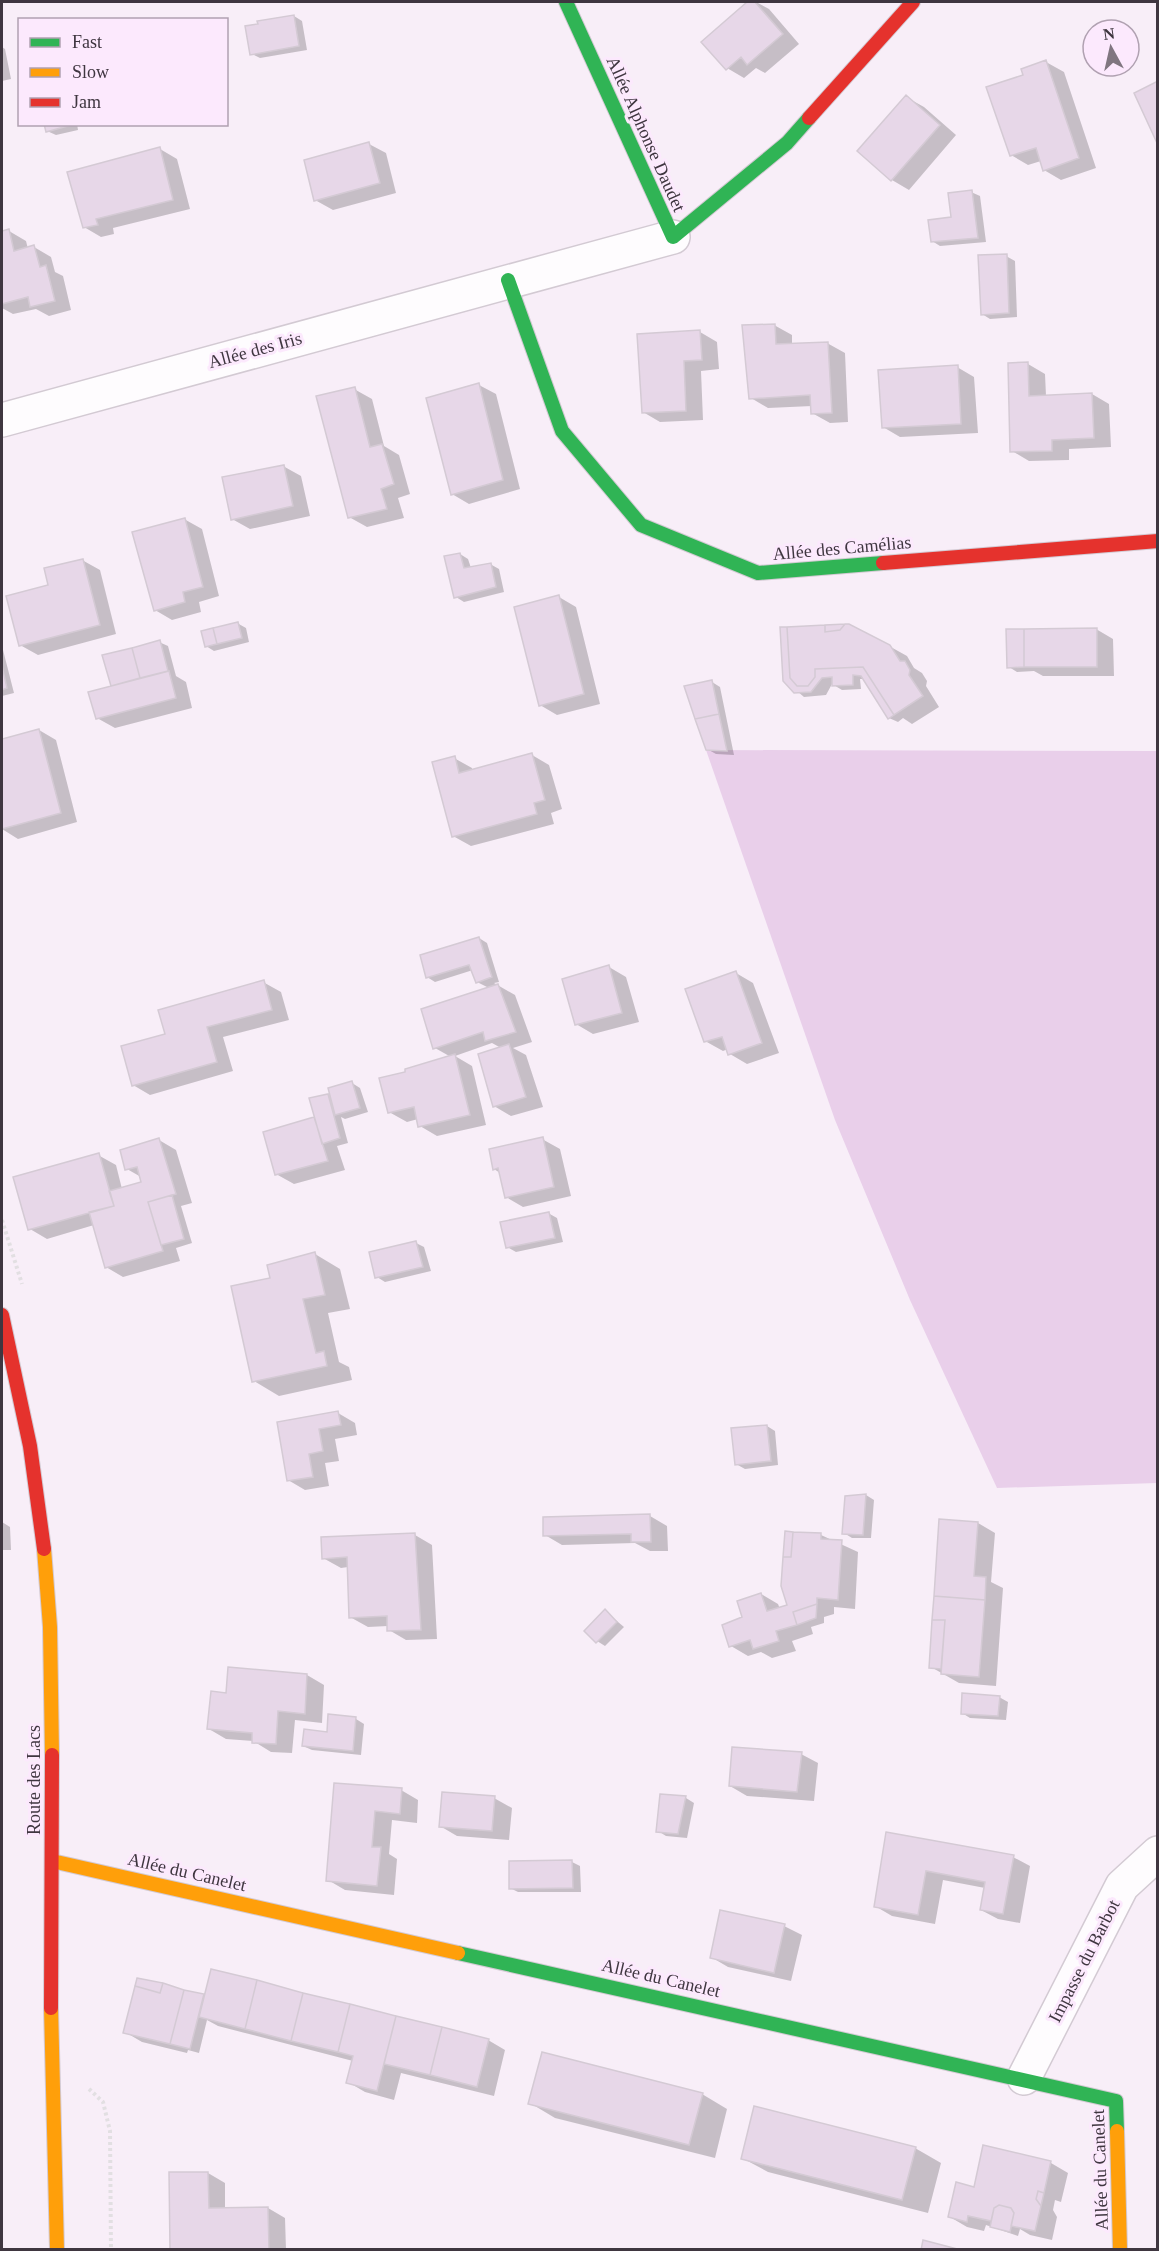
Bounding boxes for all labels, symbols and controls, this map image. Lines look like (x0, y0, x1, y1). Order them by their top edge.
legend (18, 18, 228, 126)
north arrow (1081, 18, 1141, 78)
text: N (1102, 24, 1116, 43)
text: Fast (72, 32, 102, 52)
street label: Allée Alphonse Daudet (603, 53, 689, 215)
text: Slow (72, 62, 109, 82)
text: Jam (72, 92, 101, 112)
street label: Allée des Iris (206, 328, 304, 372)
street label: Allée des Camélias (772, 532, 912, 564)
street label: Route des Lacs (24, 1725, 44, 1835)
street label: Allée du Canelet (126, 1849, 248, 1895)
street label: Impasse du Barbot (1044, 1896, 1124, 2026)
street label: Allée du Canelet (600, 1955, 722, 2001)
street label: Allée du Canelet (1088, 2109, 1112, 2231)

